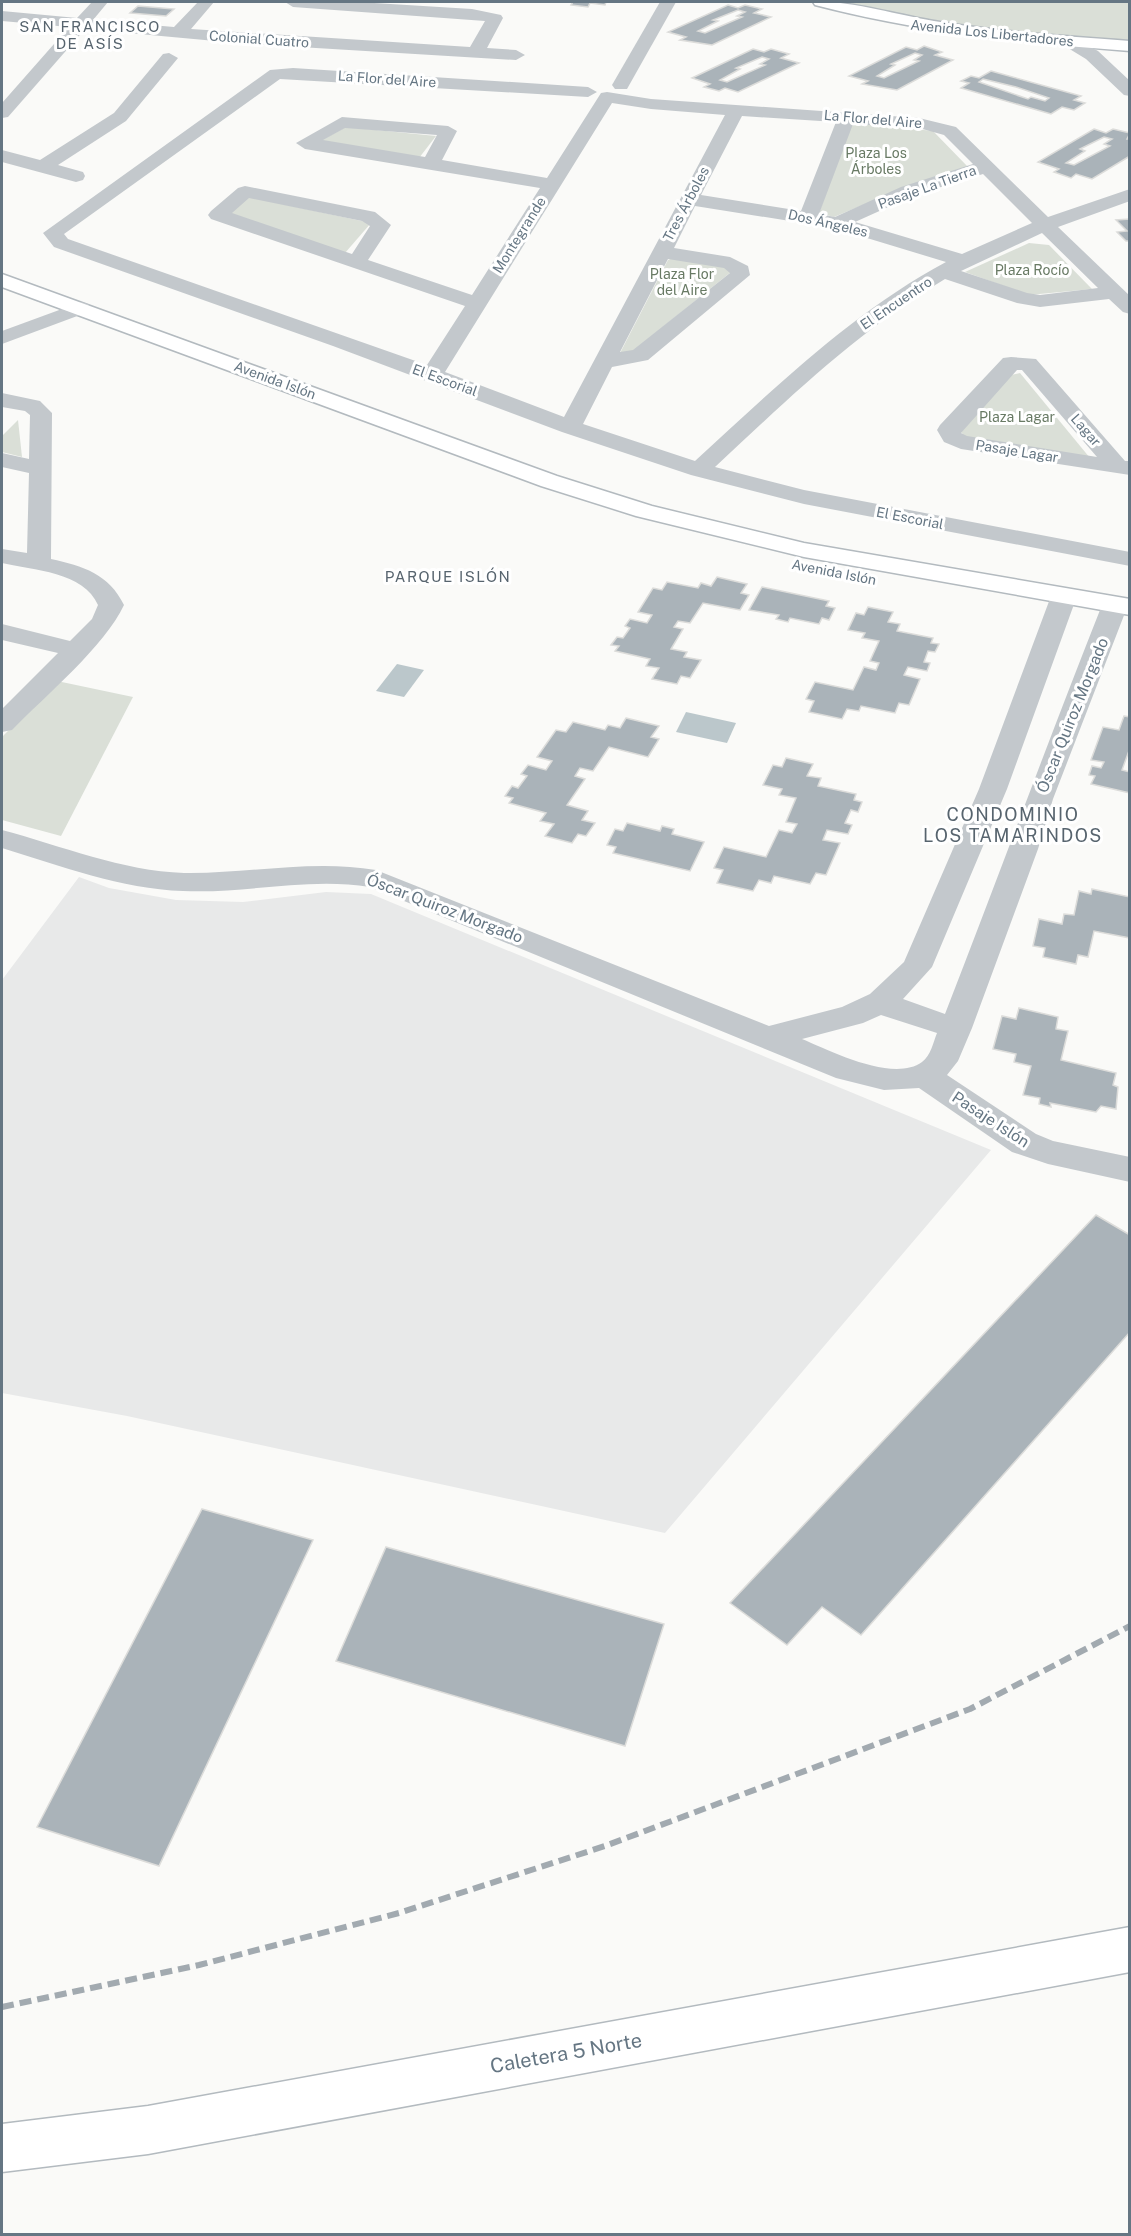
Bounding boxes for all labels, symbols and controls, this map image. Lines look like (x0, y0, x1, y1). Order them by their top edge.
street label: Avenida Los Libertadores (910, 16, 1074, 50)
district label: SAN FRANCISCO DE ASÍS (19, 18, 161, 52)
street label: Colonial Cuatro (208, 28, 310, 50)
street label: La Flor del Aire (337, 68, 437, 90)
street label: La Flor del Aire (823, 107, 923, 131)
park label: Plaza Los Árboles (845, 145, 907, 177)
street label: Pasaje La Tierra (876, 162, 978, 212)
street label: Tres Árboles (659, 164, 712, 244)
street label: Montegrande (489, 194, 549, 276)
street label: Dos Ángeles (787, 205, 870, 240)
park label: Plaza Rocío (995, 262, 1069, 278)
park label: Plaza Flor del Aire (650, 266, 714, 298)
street label: El Encuentro (857, 273, 935, 333)
street label: Avenida Islón (232, 358, 318, 402)
street label: El Escorial (410, 361, 480, 399)
park label: Plaza Lagar (979, 409, 1055, 425)
street label: Lagar (1068, 411, 1104, 449)
street label: Pasaje Lagar (974, 437, 1060, 465)
street label: El Escorial (875, 504, 945, 532)
street label: Avenida Islón (790, 556, 878, 588)
district label: PARQUE ISLÓN (385, 567, 511, 585)
street label: Óscar Quiroz Morgado (1032, 634, 1112, 796)
district label: CONDOMINIO LOS TAMARINDOS (923, 804, 1103, 846)
street label: Óscar Quiroz Morgado (364, 869, 526, 947)
street label: Pasaje Islón (949, 1087, 1033, 1151)
street label: Caletera 5 Norte (488, 2028, 644, 2078)

